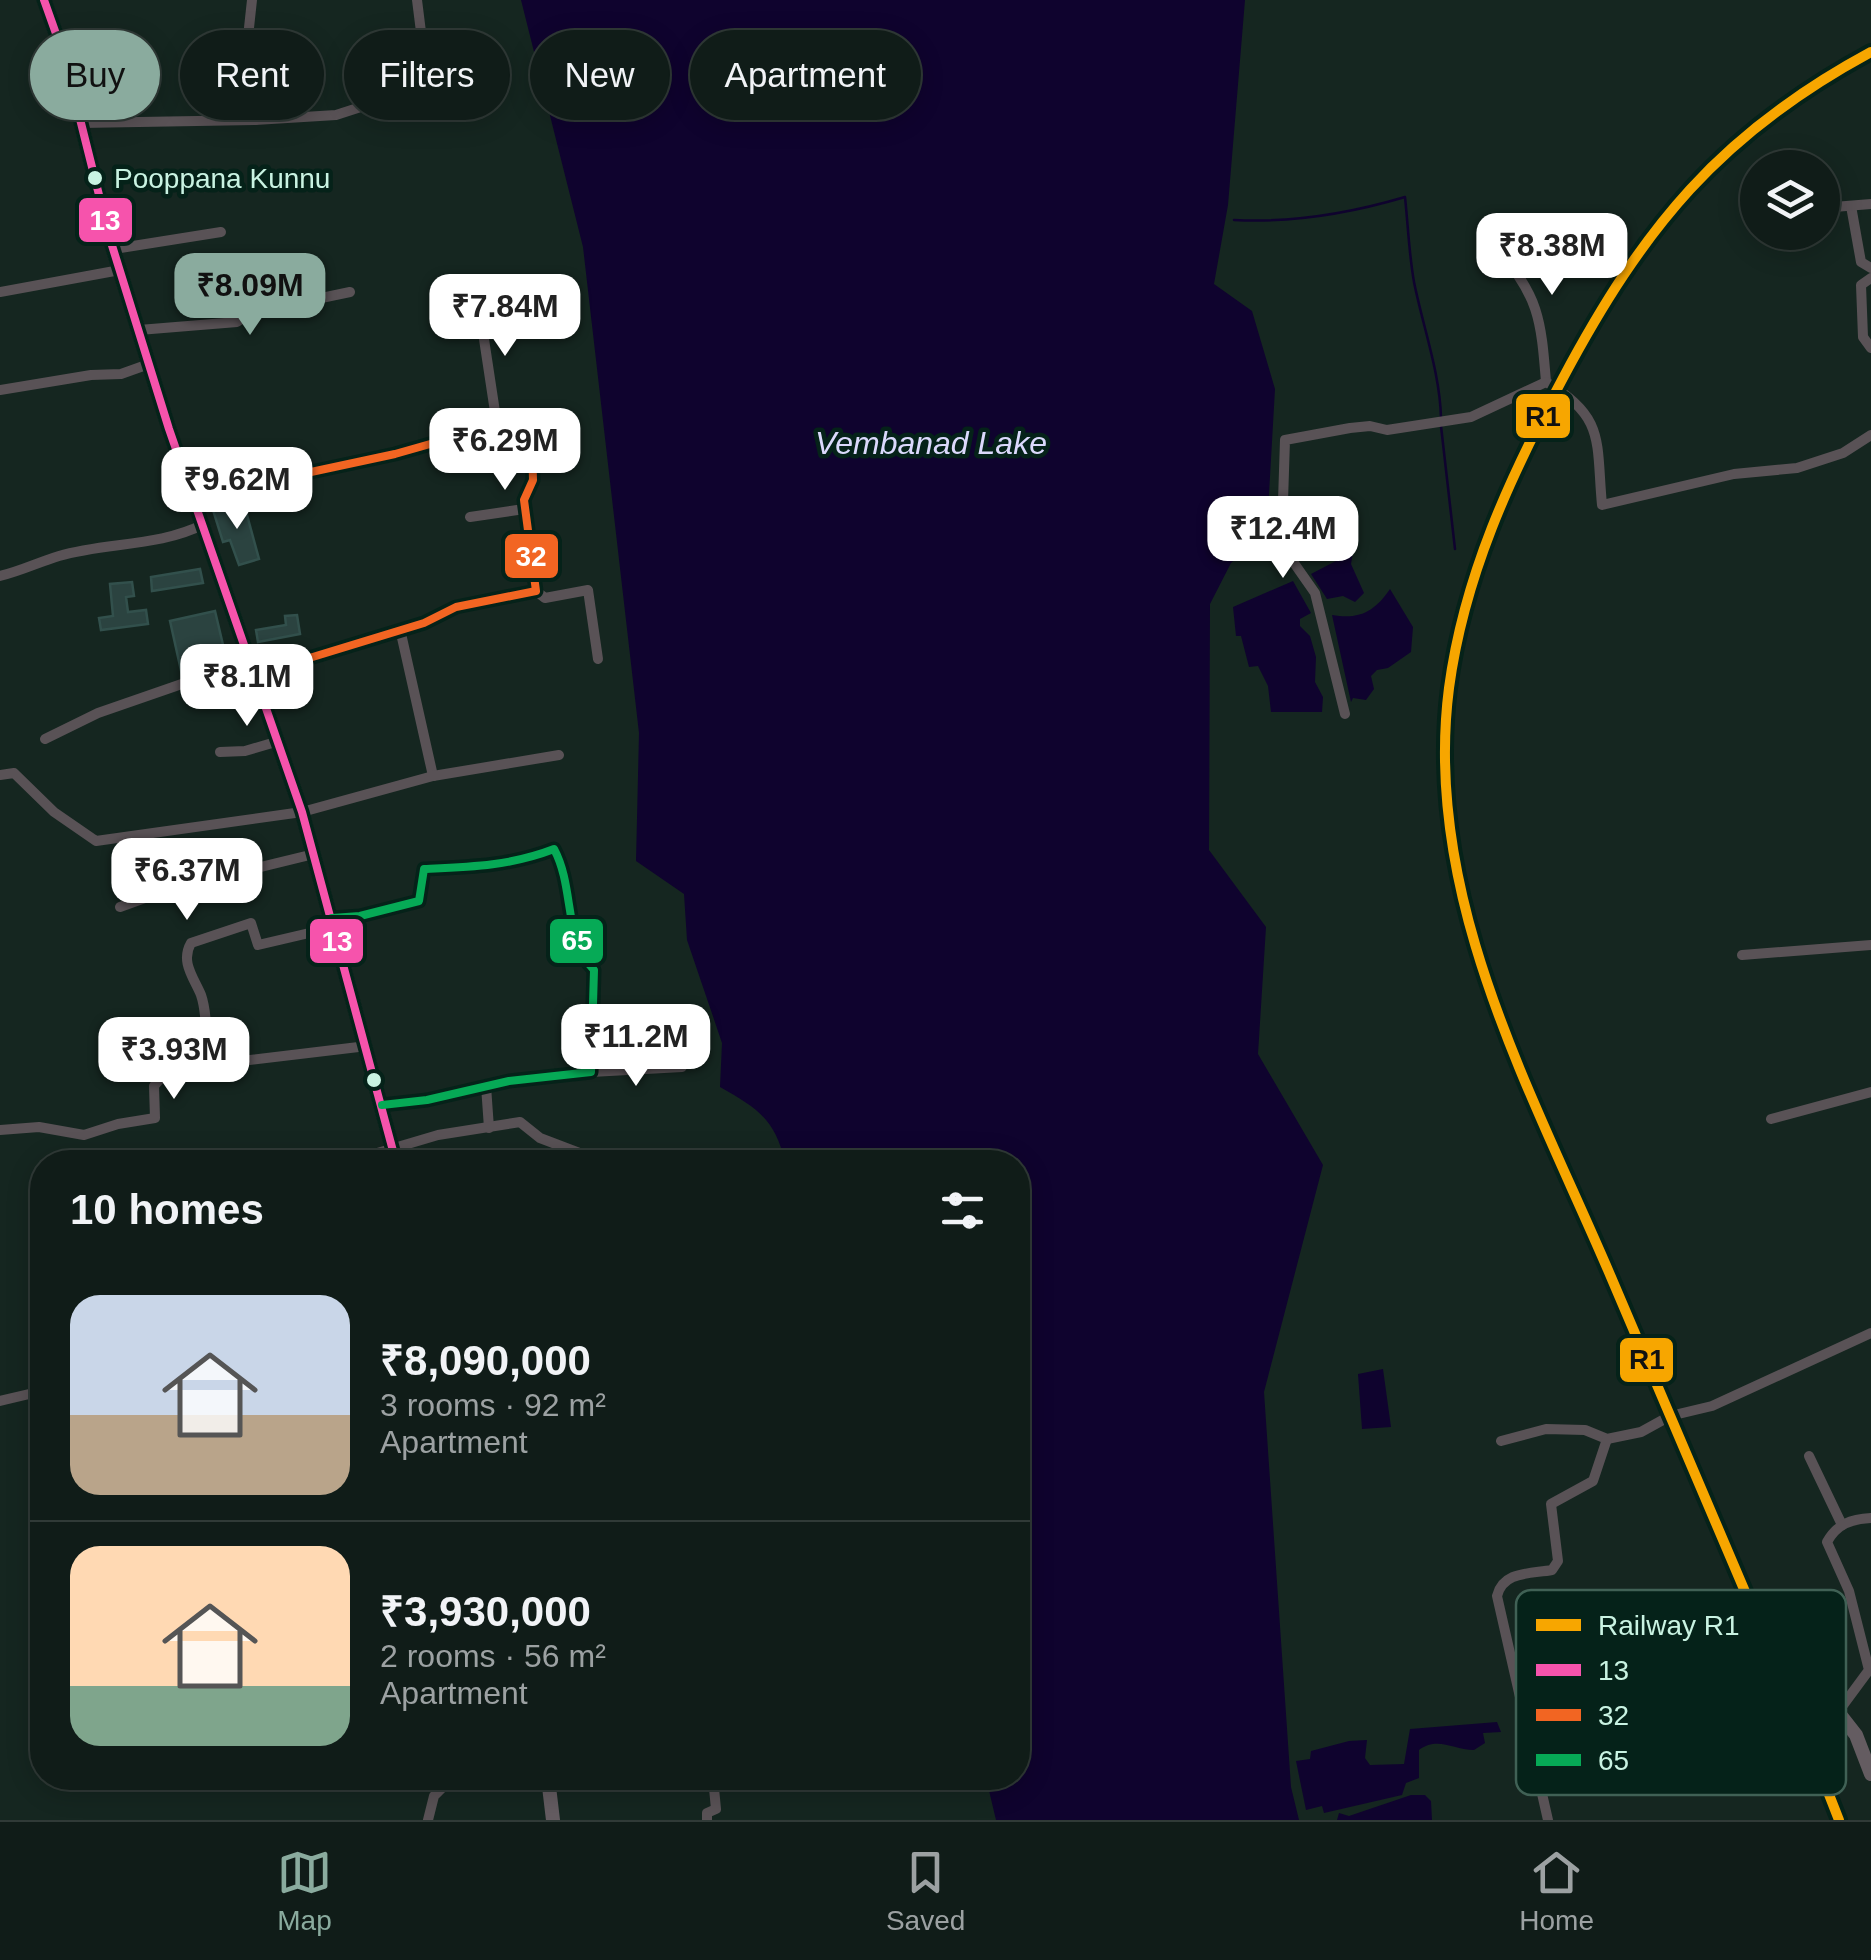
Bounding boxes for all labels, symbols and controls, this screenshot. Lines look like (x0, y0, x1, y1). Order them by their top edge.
chip: Buy (30, 30, 160, 120)
chip: Rent (180, 30, 324, 120)
chip: Filters (344, 30, 510, 120)
chip: New (530, 30, 670, 120)
chip: Apartment (690, 30, 921, 120)
map controls (1740, 150, 1840, 250)
button: layers (1740, 150, 1840, 250)
place label: Pooppana Kunnu (114, 163, 330, 194)
marker: Pooppana Kunnu (85, 168, 105, 188)
line badge: 13 (77, 196, 134, 244)
text: 13 (89, 205, 121, 236)
pin: ₹8.38M (1471, 213, 1633, 298)
text: ₹8.38M (1498, 227, 1606, 263)
pin: ₹8.09M (169, 253, 331, 338)
text: ₹8.09M (196, 267, 304, 303)
pin: ₹7.84M (424, 274, 586, 359)
text: ₹7.84M (451, 288, 559, 324)
line badge: R1 (1514, 392, 1572, 440)
text: R1 (1525, 401, 1561, 432)
pin: ₹6.29M (424, 408, 586, 493)
text: ₹6.29M (451, 422, 559, 458)
water label: Vembanad Lake (815, 425, 1047, 461)
pin: ₹9.62M (156, 447, 318, 532)
text: ₹9.62M (183, 461, 291, 497)
pin: ₹12.4M (1202, 496, 1364, 581)
text: ₹12.4M (1229, 510, 1337, 546)
line badge: 32 (503, 532, 560, 580)
text: 32 (515, 541, 547, 572)
pin: ₹8.1M (177, 644, 317, 729)
text: ₹8.1M (202, 658, 292, 694)
pin: ₹6.37M (106, 838, 268, 923)
text: ₹6.37M (133, 852, 241, 888)
line badge: 13 (308, 917, 365, 965)
line badge: 65 (548, 917, 605, 965)
text: 65 (561, 925, 593, 956)
text: 13 (321, 926, 353, 957)
pin: ₹11.2M (555, 1004, 717, 1089)
pin: ₹3.93M (93, 1017, 255, 1102)
text: ₹11.2M (583, 1018, 689, 1054)
text: ₹3.93M (120, 1031, 228, 1067)
unlabelled marker (364, 1070, 384, 1090)
icon: filters (935, 1183, 990, 1238)
text: 10 homes (70, 1186, 264, 1233)
icon: home (150, 1335, 270, 1455)
line badge: R1 (1618, 1336, 1675, 1384)
text: ₹8,090,000 (380, 1337, 591, 1384)
text: R1 (1629, 1344, 1665, 1375)
text: 3 rooms · 92 m² (380, 1387, 606, 1423)
text: Apartment (380, 1424, 528, 1460)
icon: home (150, 1586, 270, 1706)
text: ₹3,930,000 (380, 1588, 591, 1635)
legend (1516, 1590, 1846, 1795)
text: Railway R1 (1598, 1610, 1740, 1641)
text: 2 rooms · 56 m² (380, 1638, 606, 1674)
text: 13 (1598, 1655, 1629, 1686)
text: Apartment (380, 1675, 528, 1711)
text: 32 (1598, 1700, 1629, 1731)
text: 65 (1598, 1745, 1629, 1776)
tab: Map (277, 1845, 332, 1937)
tab: Saved (886, 1845, 965, 1937)
tab: Home (1519, 1845, 1594, 1937)

